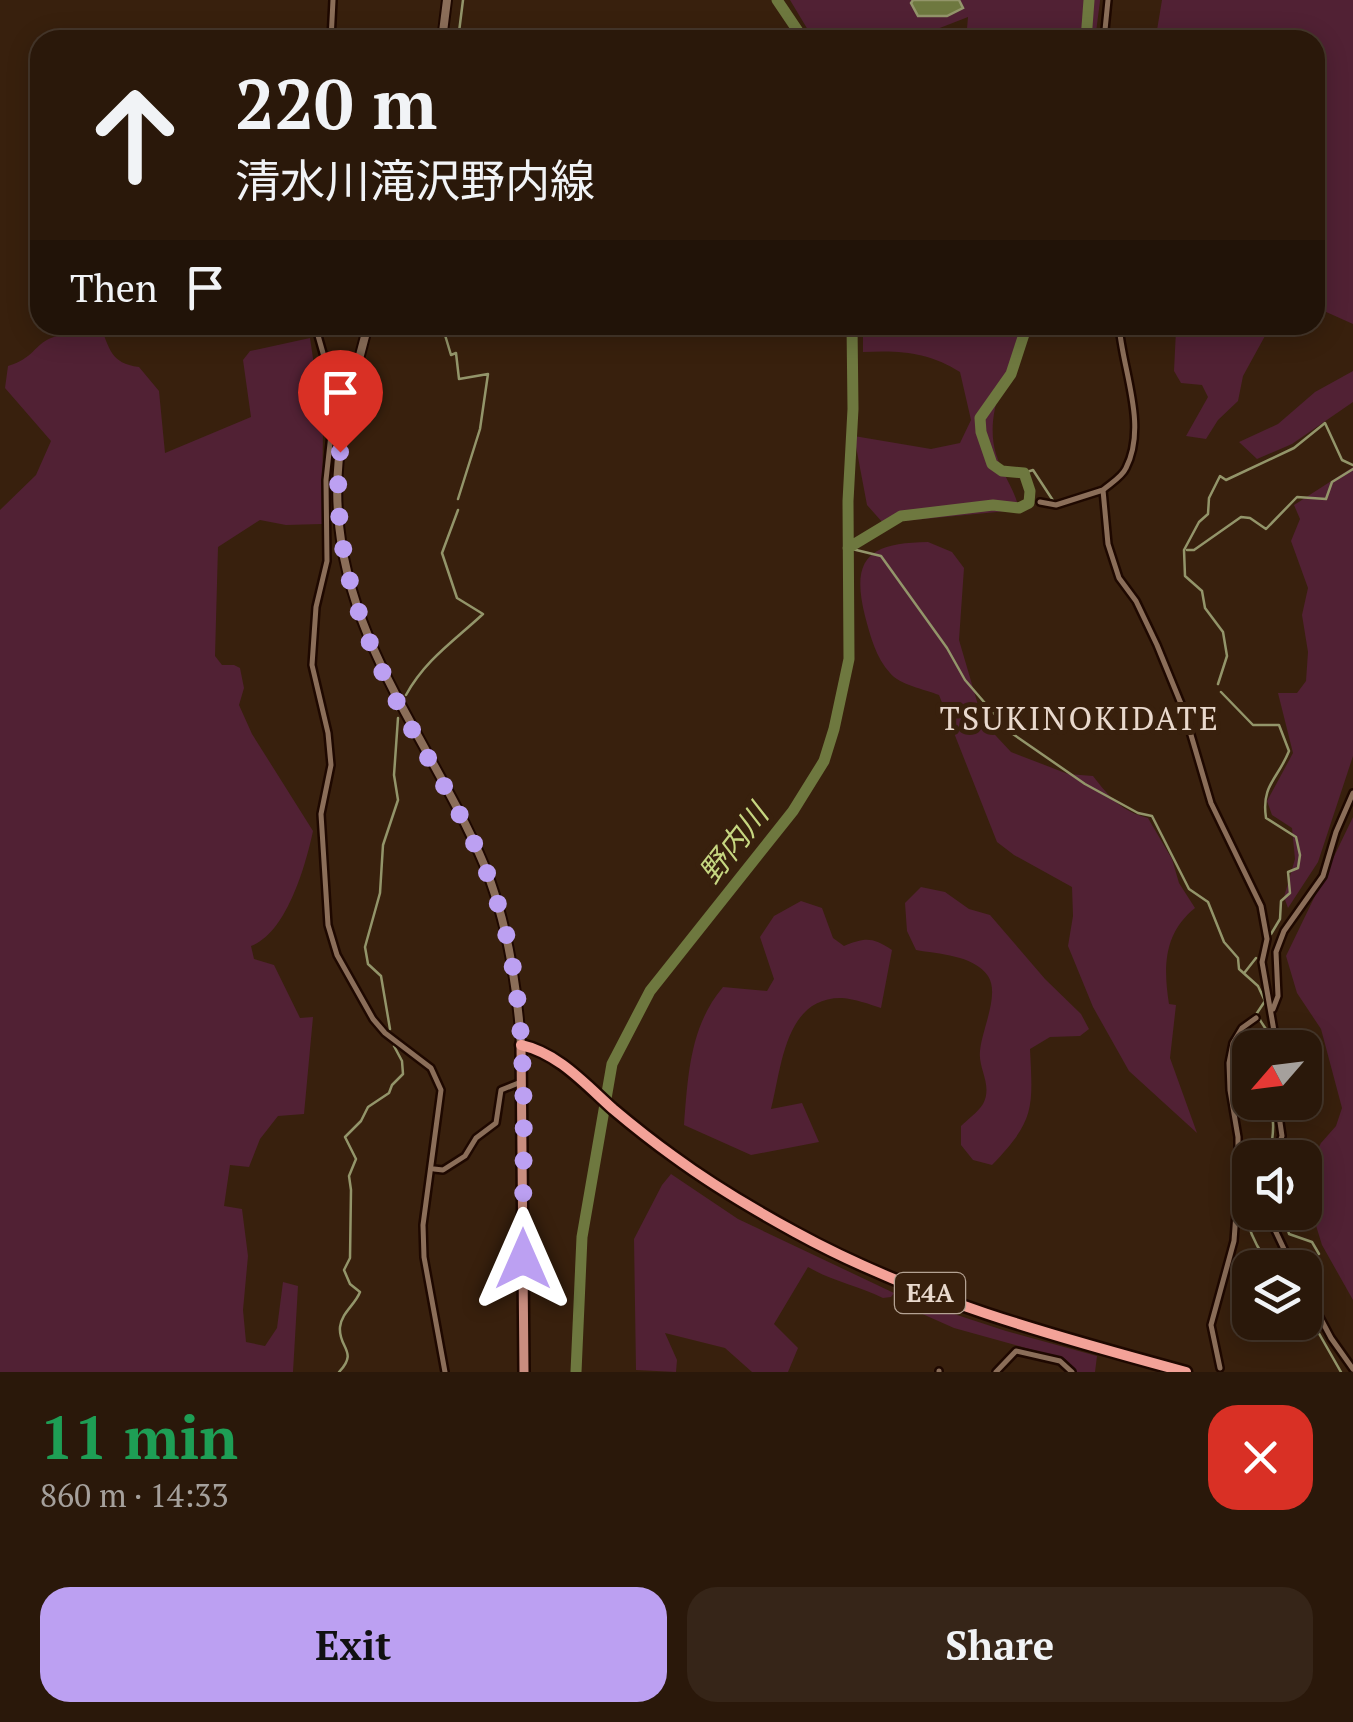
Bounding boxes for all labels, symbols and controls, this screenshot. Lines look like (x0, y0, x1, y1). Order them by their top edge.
text: 220 m (235, 56, 437, 149)
icon: ahead (70, 70, 200, 200)
text: 清水川滝沢野内線 (235, 150, 595, 210)
icon: arrive (178, 260, 233, 315)
text: Then (70, 263, 158, 313)
pin (298, 350, 383, 453)
icon: arrive (313, 365, 368, 420)
district label: TSUKINOKIDATE (940, 697, 1220, 739)
water label: 野内川 (690, 793, 779, 891)
north arrow (1232, 1030, 1322, 1120)
map controls (1232, 1030, 1322, 1340)
button: sound (1232, 1140, 1322, 1230)
position arrow (471, 1207, 575, 1311)
button: layers (1232, 1250, 1322, 1340)
road number: E4A (895, 1273, 965, 1313)
text: 11 min (40, 1397, 238, 1476)
button: close (1208, 1405, 1313, 1510)
text: 860 m · 14:33 (40, 1474, 228, 1516)
button: Exit (40, 1587, 667, 1702)
button: Share (687, 1587, 1313, 1702)

